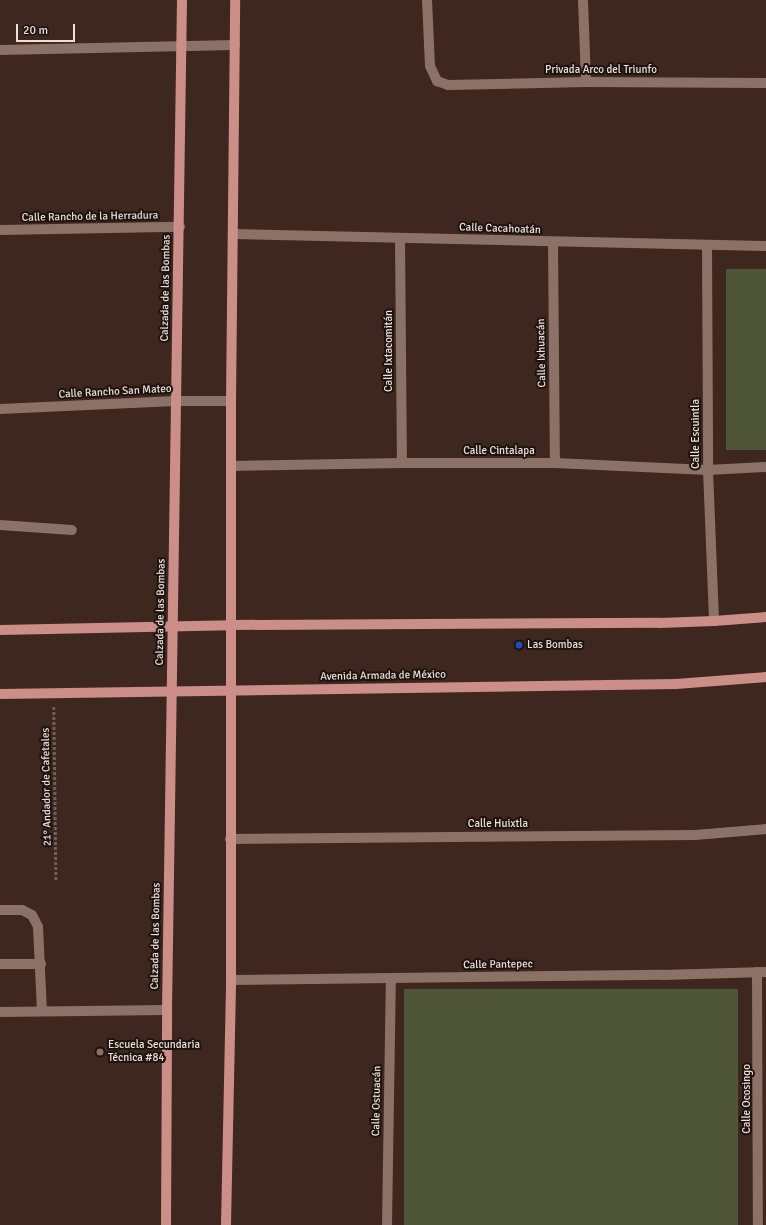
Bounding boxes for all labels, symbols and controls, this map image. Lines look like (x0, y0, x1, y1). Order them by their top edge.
scale bar (18, 16, 77, 42)
text: 20 m (23, 23, 48, 38)
street label: Privada Arco del Triunfo (545, 63, 657, 77)
street label: Calle Rancho de la Herradura (22, 209, 158, 225)
street label: Calle Cacahoatán (459, 221, 541, 237)
street label: Calzada de las Bombas (158, 234, 174, 342)
street label: Calle Ixtacomitán (382, 310, 396, 392)
street label: Calle Ixhuacán (535, 318, 549, 388)
street label: Calle Rancho San Mateo (58, 382, 172, 402)
street label: Calle Escuintla (689, 399, 703, 469)
street label: Calle Cintalapa (463, 444, 535, 458)
street label: Calzada de las Bombas (153, 558, 169, 666)
place label: Las Bombas (527, 638, 583, 652)
marker: Las Bombas (514, 640, 524, 650)
street label: Avenida Armada de México (320, 668, 446, 684)
street label: 21° Andador de Cafetales (39, 728, 55, 846)
street label: Calle Huixtla (468, 817, 528, 831)
street label: Calzada de las Bombas (148, 882, 164, 990)
street label: Calle Pantepec (463, 958, 533, 972)
place label: Escuela Secundaria Técnica #84 (108, 1039, 200, 1065)
marker: Escuela Secundaria Técnica #84 (95, 1047, 105, 1057)
street label: Calle Ocosingo (740, 1064, 754, 1134)
street label: Calle Ostuacán (370, 1066, 384, 1136)

